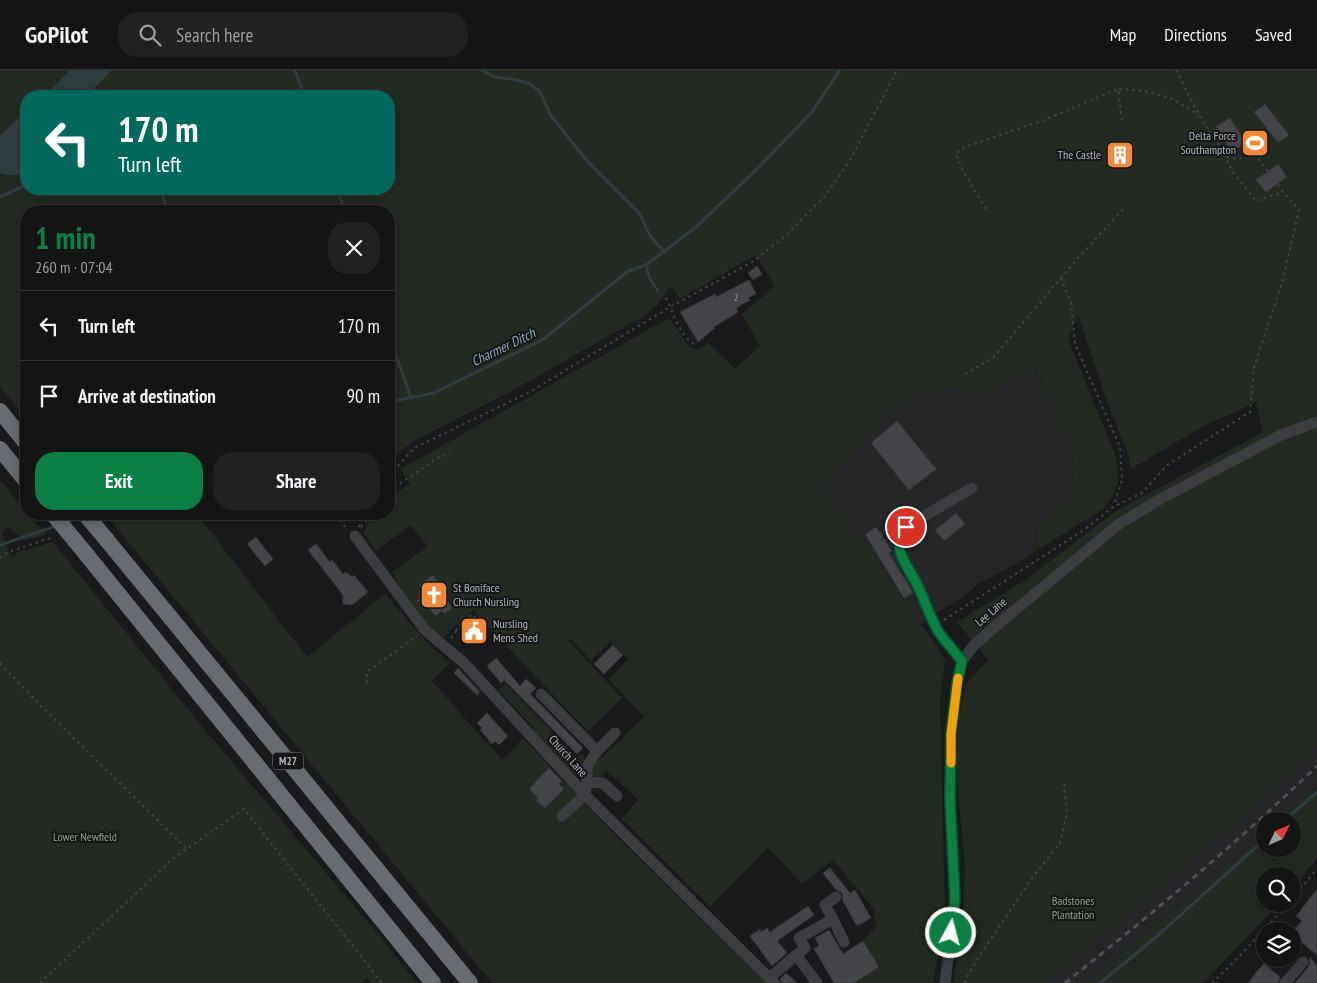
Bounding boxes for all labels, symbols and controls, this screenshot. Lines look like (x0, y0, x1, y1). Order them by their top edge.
search box (118, 12, 468, 57)
text: GoPilot (25, 19, 88, 50)
icon: search (136, 21, 164, 49)
text: Search here (176, 23, 253, 47)
text: Map (1110, 23, 1136, 46)
text: Directions (1164, 23, 1227, 46)
text: Saved (1255, 23, 1292, 46)
text: 170 m (118, 106, 199, 152)
icon: left (35, 110, 100, 175)
place label: Delta Force Southampton (1180, 128, 1236, 157)
sports icon: Delta Force Southampton (1240, 128, 1270, 158)
building icon: The Castle (1105, 140, 1135, 170)
place label: The Castle (1058, 147, 1101, 162)
text: Turn left (118, 150, 182, 178)
text: 1 min (35, 218, 96, 257)
button: close (328, 222, 380, 274)
text: 260 m · 07:04 (35, 257, 113, 277)
house number: 2 (734, 291, 738, 304)
icon: left (35, 312, 63, 340)
text: Turn left (78, 314, 135, 338)
text: 170 m (338, 314, 380, 338)
water label: Charmer Ditch (468, 323, 539, 370)
icon: arrive (35, 382, 63, 410)
text: Arrive at destination (78, 384, 216, 408)
text: 90 m (347, 384, 380, 408)
button: Exit (35, 452, 203, 510)
button: Share (213, 452, 380, 510)
pin (885, 506, 927, 548)
icon: arrive (892, 513, 920, 541)
church icon: St Boniface Church Nursling (419, 580, 449, 610)
place label: St Boniface Church Nursling (453, 580, 519, 609)
street label: Lee Lane (972, 594, 1009, 629)
public building icon: Nursling Mens Shed (459, 616, 489, 646)
place label: Nursling Mens Shed (493, 616, 538, 645)
street label: Church Lane (546, 732, 591, 780)
road number: M27 (273, 752, 303, 769)
north arrow (1256, 812, 1301, 858)
map controls (1256, 812, 1301, 967)
park label: Lower Newfield (53, 829, 117, 844)
button: search (1256, 867, 1301, 912)
park label: Badstones Plantation (1052, 893, 1094, 922)
position arrow (924, 906, 976, 958)
button: layers (1256, 922, 1301, 967)

